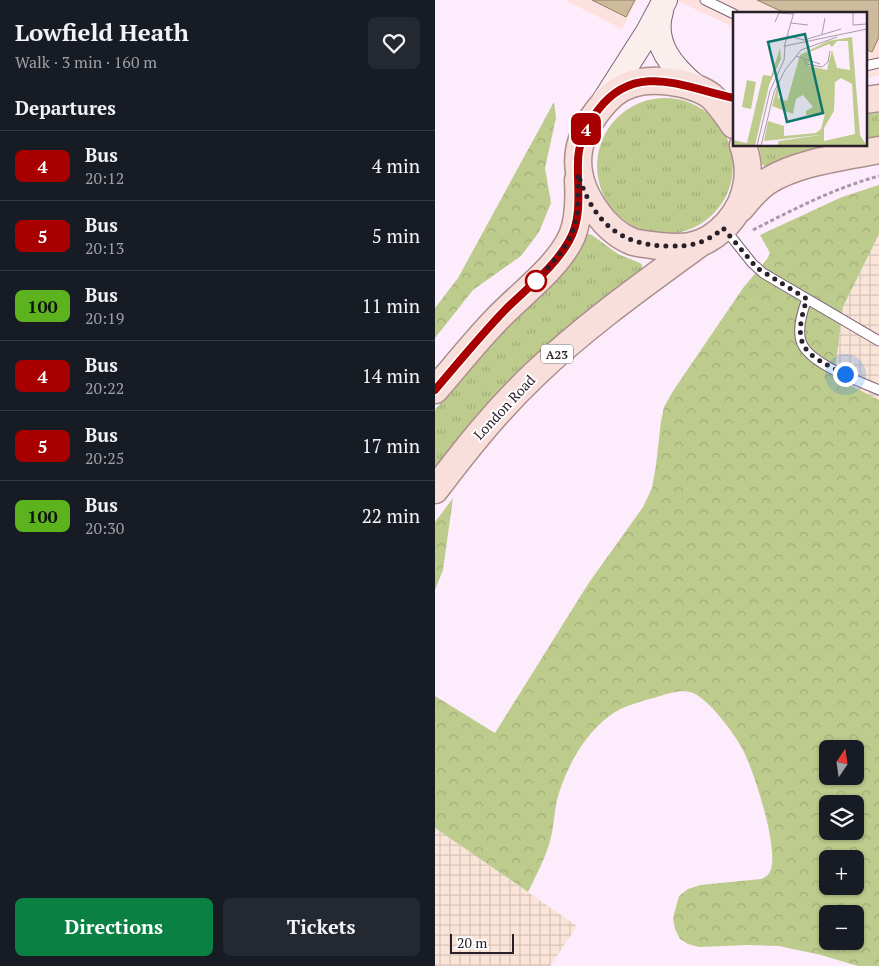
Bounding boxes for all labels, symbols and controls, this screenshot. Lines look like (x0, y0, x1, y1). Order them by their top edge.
inset map (733, 12, 867, 146)
text: Lowfield Heath (15, 16, 189, 48)
button: heart (368, 17, 420, 69)
text: Walk · 3 min · 160 m (15, 51, 157, 73)
text: Departures (15, 95, 116, 120)
line badge: 4 (570, 113, 602, 145)
text: 4 (581, 117, 591, 141)
text: Bus (85, 142, 118, 167)
text: 4 min (372, 153, 420, 178)
text: 4 (37, 154, 48, 178)
text: 20:12 (85, 167, 124, 189)
text: Bus (85, 212, 118, 237)
text: 5 min (372, 223, 420, 248)
text: 5 (37, 224, 48, 248)
text: 20:13 (85, 237, 124, 259)
unlabelled marker (525, 270, 547, 292)
text: Bus (85, 282, 118, 307)
text: 11 min (362, 293, 420, 318)
text: 100 (27, 294, 58, 318)
text: 20:19 (85, 307, 124, 329)
road number: A23 (541, 344, 573, 364)
text: Bus (85, 352, 118, 377)
your location (833, 362, 858, 387)
text: 14 min (362, 363, 420, 388)
text: 4 (37, 364, 48, 388)
street label: London Road (469, 370, 539, 444)
text: 20:22 (85, 377, 124, 399)
text: Bus (85, 422, 118, 447)
text: 17 min (362, 433, 420, 458)
text: 5 (37, 434, 48, 458)
text: 20:25 (85, 447, 124, 469)
text: Bus (85, 492, 118, 517)
text: 22 min (362, 503, 420, 528)
text: 100 (27, 504, 58, 528)
text: 20:30 (85, 517, 124, 539)
north arrow (819, 740, 864, 785)
map controls (819, 740, 864, 950)
button: layers (819, 795, 864, 840)
button: + (819, 850, 864, 895)
button: Directions (15, 898, 213, 956)
button: Tickets (223, 898, 420, 956)
button: − (819, 905, 864, 950)
scale bar (450, 931, 514, 954)
text: 20 m (457, 933, 487, 952)

